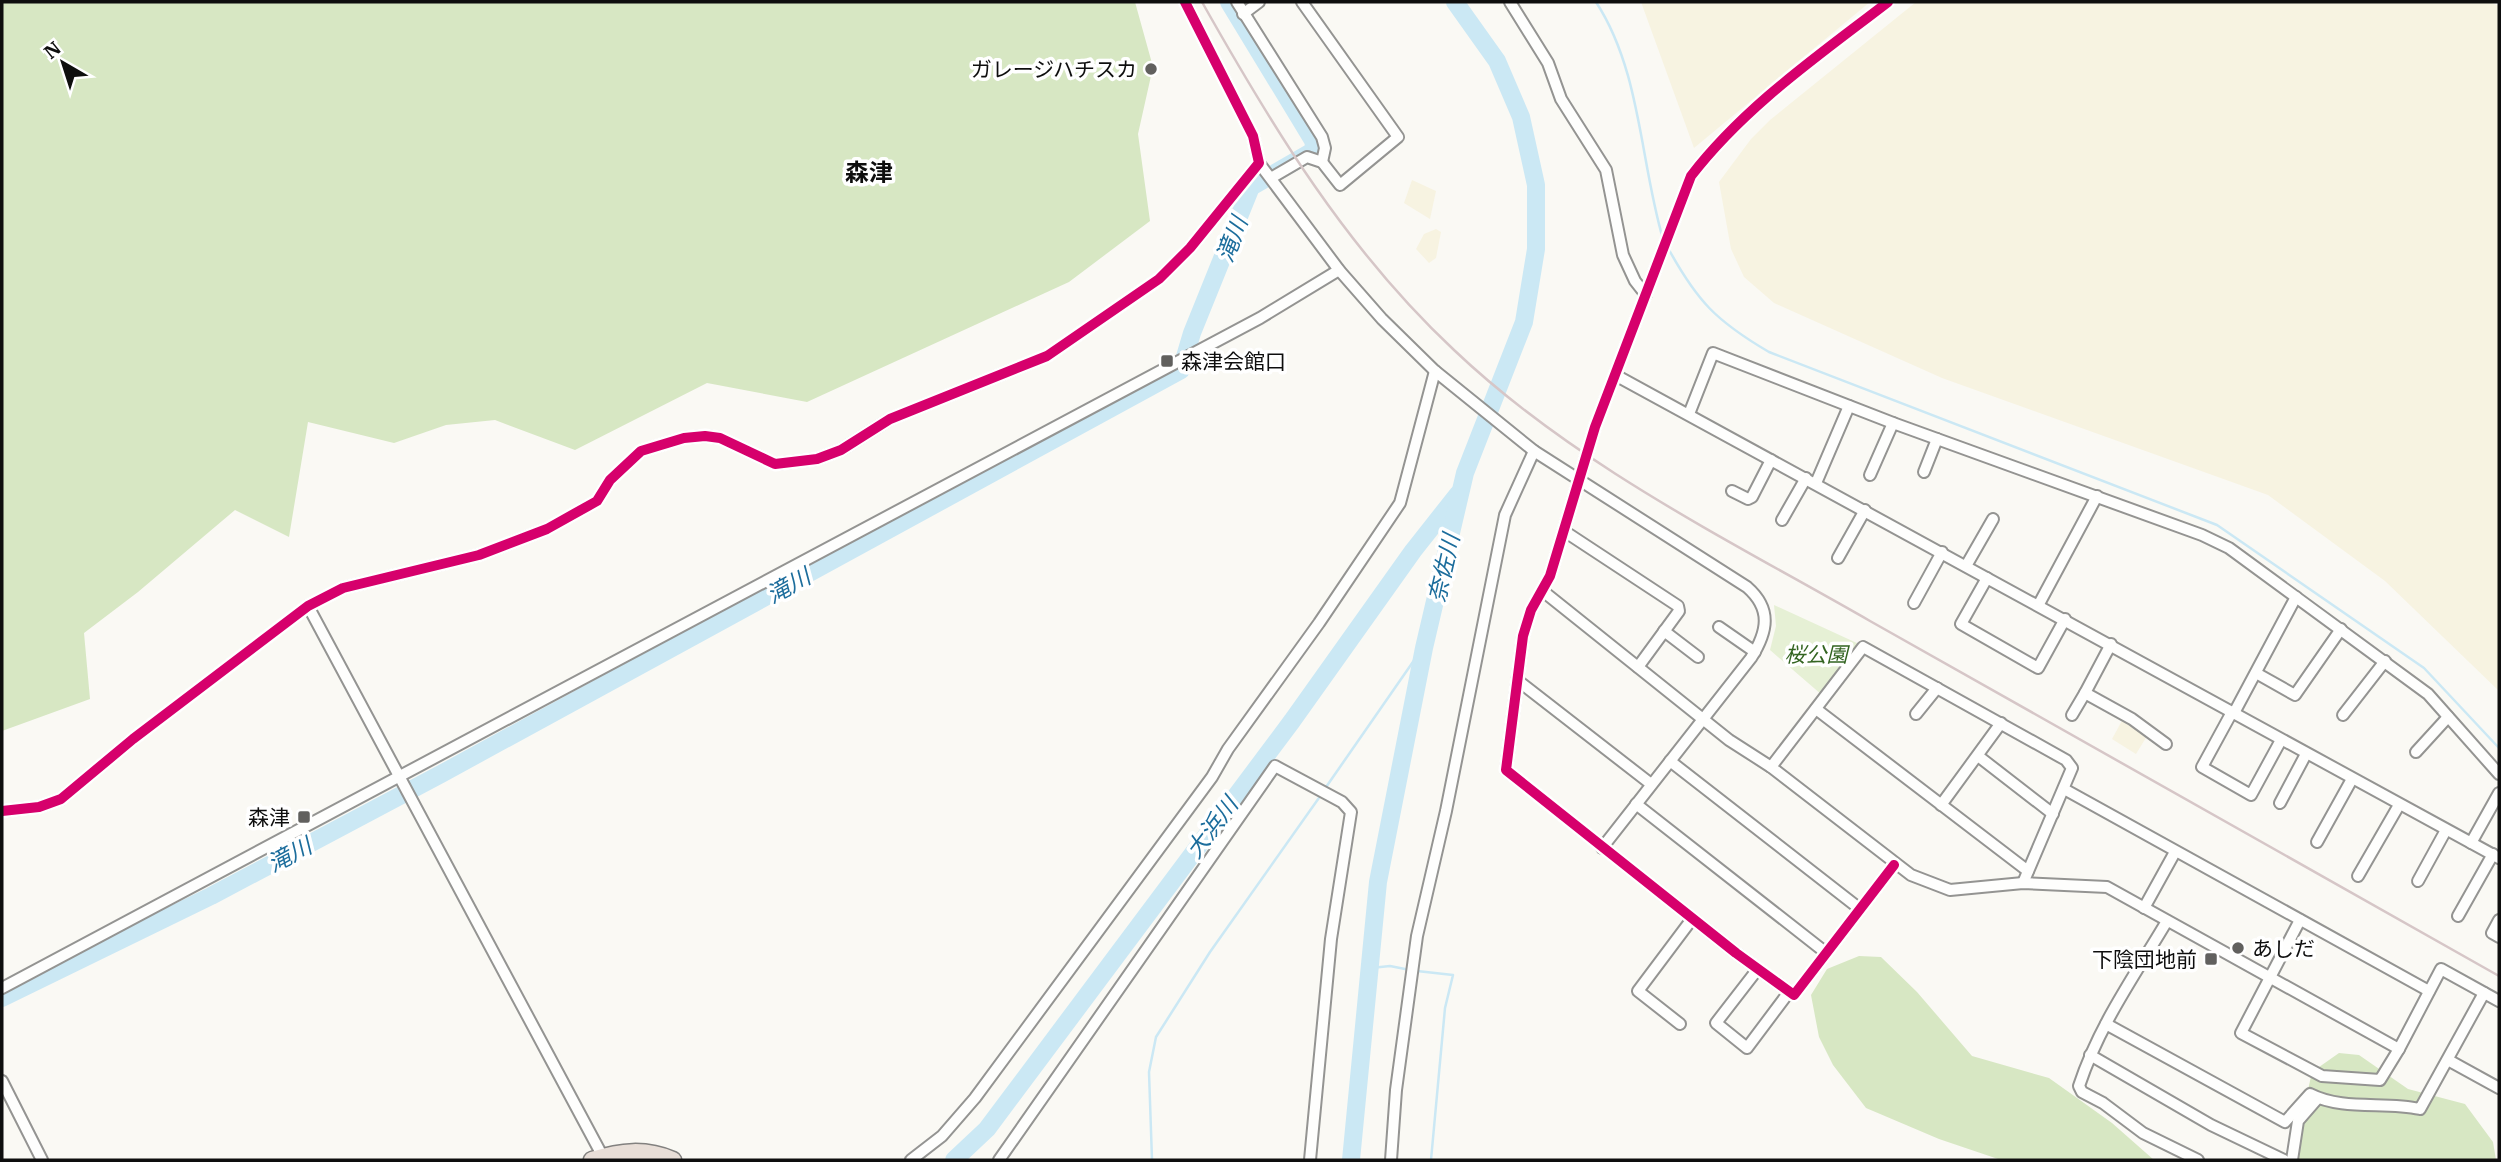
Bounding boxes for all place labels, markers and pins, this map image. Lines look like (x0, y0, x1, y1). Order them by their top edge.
place label: ガレージハチスカ (971, 55, 1137, 83)
marker: ガレージハチスカ (1143, 61, 1159, 77)
place label: 森津会館口 (1181, 347, 1286, 375)
marker: 森津会館口 (1159, 353, 1175, 369)
place label: 森津 (248, 803, 290, 831)
marker: 森津 (296, 809, 312, 825)
place label: あしだ (2252, 934, 2315, 962)
marker: あしだ (2230, 940, 2246, 956)
place label: 下陰団地前 (2092, 945, 2197, 973)
marker: 下陰団地前 (2203, 951, 2219, 967)

